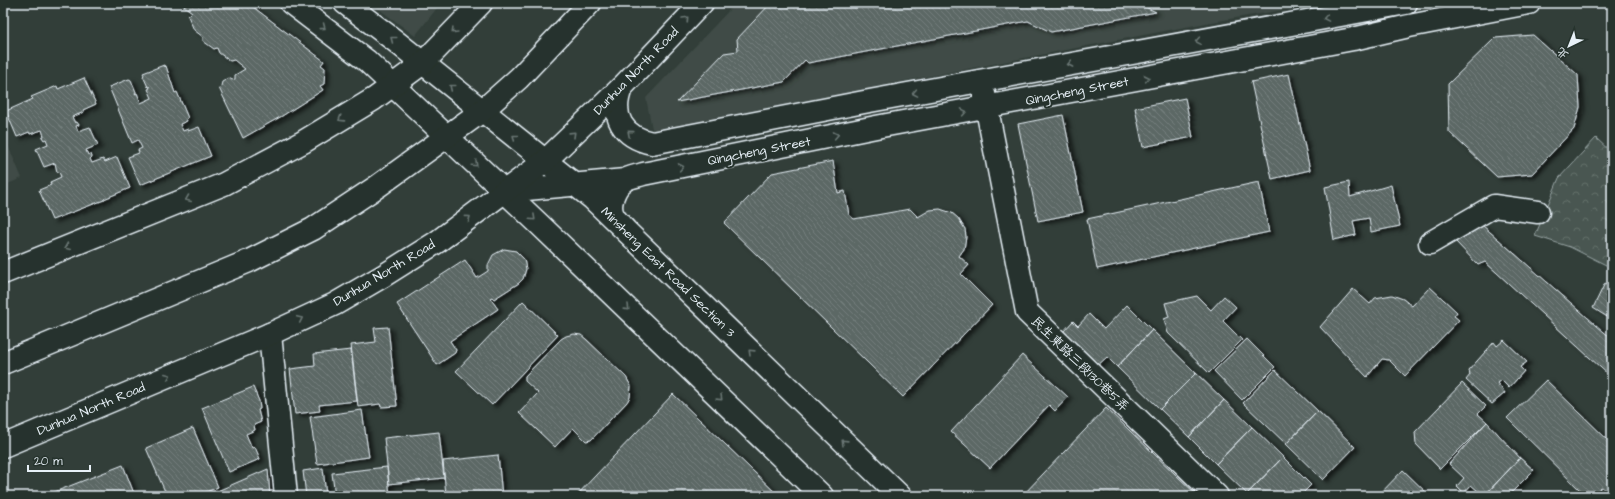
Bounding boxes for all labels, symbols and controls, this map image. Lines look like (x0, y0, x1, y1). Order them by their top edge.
one-way arrow (1323, 13, 1329, 22)
one-way arrow (681, 16, 689, 24)
one-way arrow (318, 22, 325, 29)
street label: Dunhua North Road (589, 23, 683, 119)
one-way arrow (451, 26, 459, 34)
north arrow (1549, 26, 1589, 66)
one-way arrow (1195, 36, 1201, 44)
one-way arrow (390, 37, 397, 44)
text: 北 (1553, 44, 1572, 62)
one-way arrow (1067, 60, 1073, 68)
street label: Qingcheng Street (1024, 72, 1131, 111)
one-way arrow (1143, 74, 1150, 83)
one-way arrow (450, 85, 457, 92)
one-way arrow (912, 88, 918, 97)
one-way arrow (961, 108, 967, 117)
one-way arrow (338, 114, 345, 122)
one-way arrow (568, 131, 576, 139)
one-way arrow (627, 131, 634, 138)
street label: Qingcheng Street (706, 132, 813, 171)
one-way arrow (833, 132, 839, 140)
one-way arrow (512, 135, 519, 142)
one-way arrow (470, 159, 478, 166)
one-way arrow (678, 163, 684, 171)
one-way arrow (184, 194, 191, 202)
street label: Minsheng East Road Section 3 (596, 203, 739, 342)
one-way arrow (528, 213, 536, 221)
one-way arrow (464, 216, 471, 223)
street label: Dunhua North Road (330, 235, 439, 311)
one-way arrow (63, 242, 71, 250)
one-way arrow (622, 303, 630, 311)
street label: 民生東路三段130巷5弄 (1027, 312, 1133, 416)
one-way arrow (296, 316, 304, 324)
one-way arrow (748, 349, 756, 357)
one-way arrow (164, 373, 171, 381)
street label: Dunhua North Road (34, 378, 148, 440)
one-way arrow (715, 393, 723, 401)
one-way arrow (842, 440, 849, 447)
scale bar (28, 447, 90, 473)
text: 20 m (34, 453, 63, 470)

